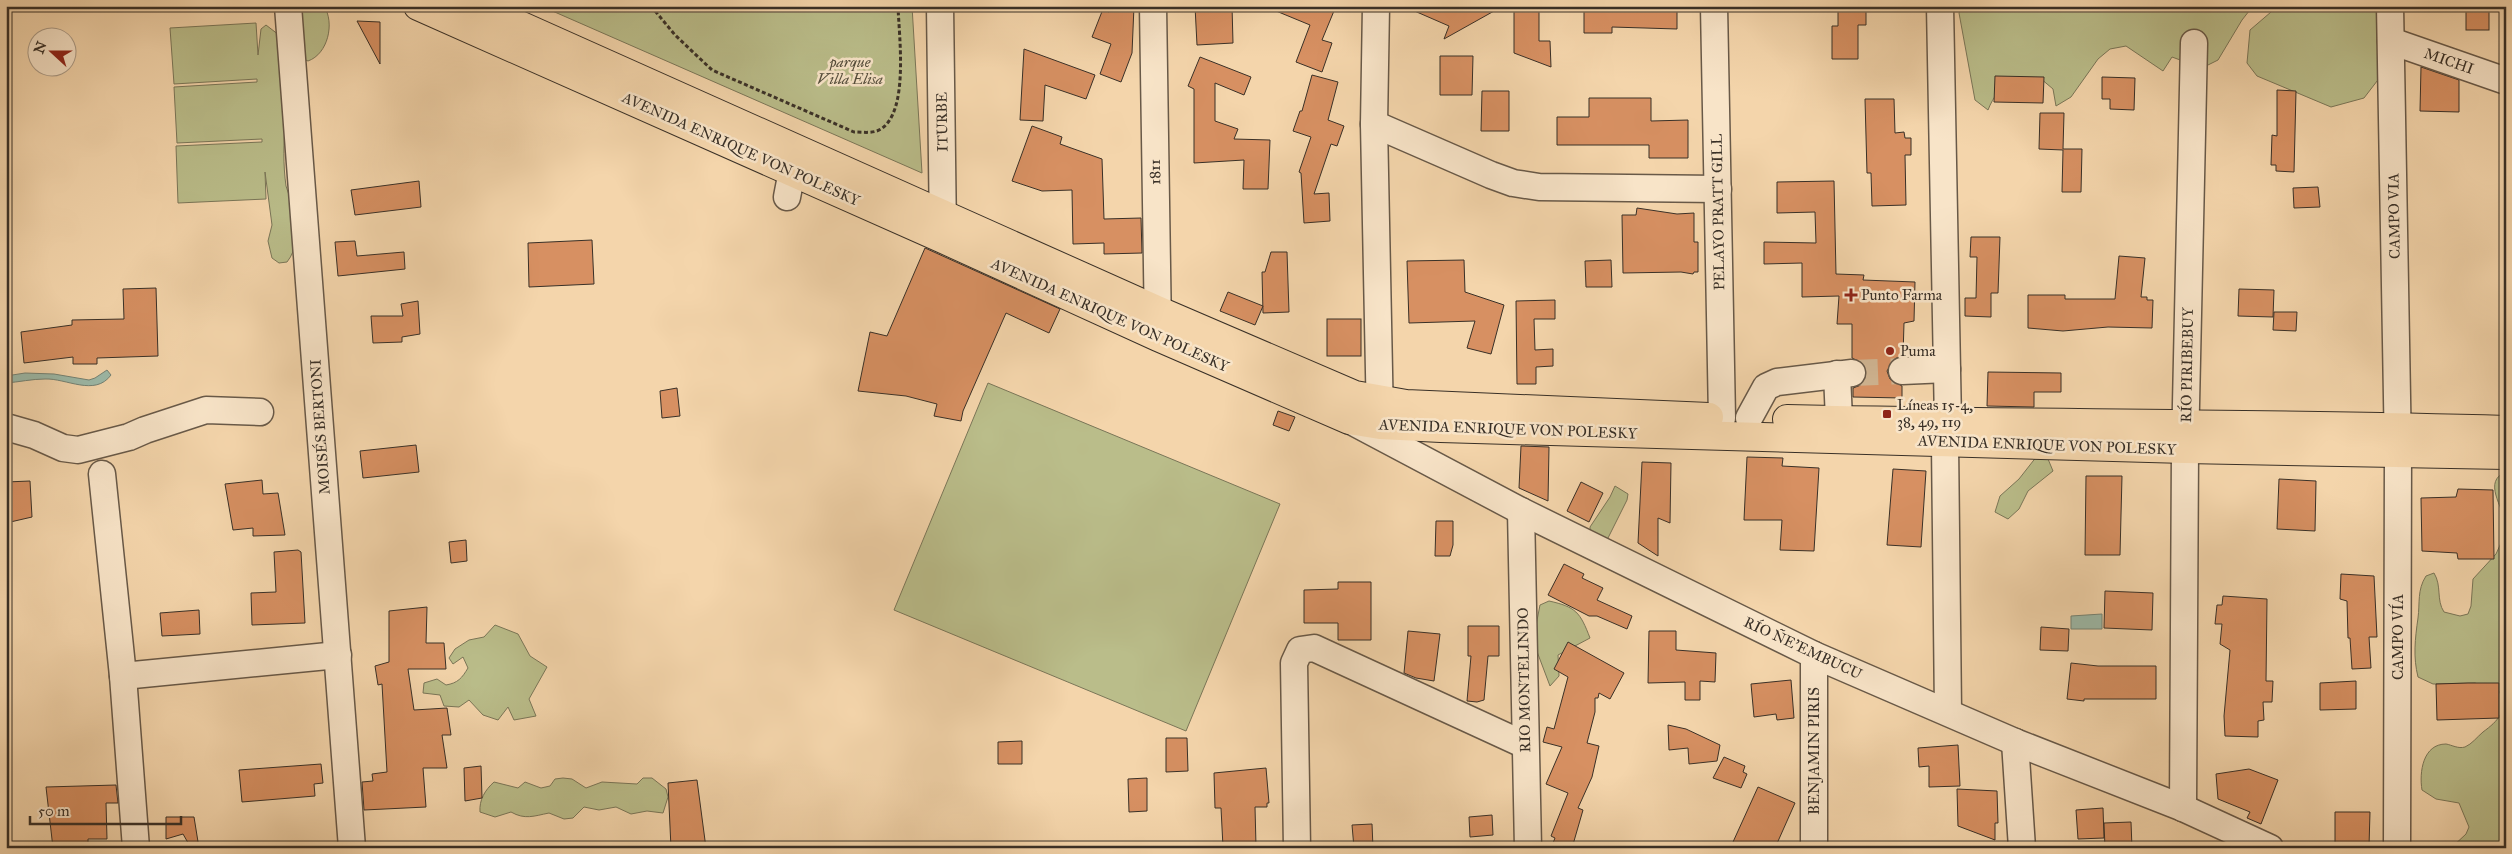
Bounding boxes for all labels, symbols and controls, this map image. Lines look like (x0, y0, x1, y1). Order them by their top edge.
north arrow (28, 28, 78, 78)
text: N (30, 39, 50, 56)
street label: MICHI (2422, 44, 2476, 78)
park label: parque Villa Elisa (817, 53, 883, 88)
street label: AVENIDA ENRIQUE VON POLESKY (618, 88, 863, 210)
street label: ITURBE (932, 92, 952, 152)
street label: PELAYO PRATT GILL (1708, 133, 1728, 291)
street label: 1811 (1146, 159, 1164, 185)
street label: CAMPO VIA (2384, 173, 2404, 259)
street label: AVENIDA ENRIQUE VON POLESKY (987, 254, 1232, 376)
place label: Punto Farma (1861, 286, 1943, 304)
marker: Punto Farma (1845, 289, 1857, 301)
street label: RÍO PIRIBEBUY (2176, 307, 2197, 423)
place label: Puma (1900, 342, 1936, 360)
marker: Puma (1884, 345, 1896, 357)
street label: MOISÉS BERTONI (305, 359, 334, 495)
place label: Líneas 15-4, 38, 49, 119 (1897, 396, 1973, 431)
marker: Líneas 15-4, 38, 49, 119 (1881, 408, 1893, 420)
street label: AVENIDA ENRIQUE VON POLESKY (1378, 415, 1638, 443)
street label: AVENIDA ENRIQUE VON POLESKY (1917, 431, 2177, 459)
street label: CAMPO VÍA (2388, 594, 2407, 680)
street label: RIO MONTELINDO (1514, 607, 1534, 753)
street label: RÍO ÑE'EMBUCU (1741, 612, 1865, 683)
street label: BENJAMIN PIRIS (1805, 687, 1824, 815)
scale bar (30, 794, 181, 826)
text: 50 m (38, 802, 70, 820)

